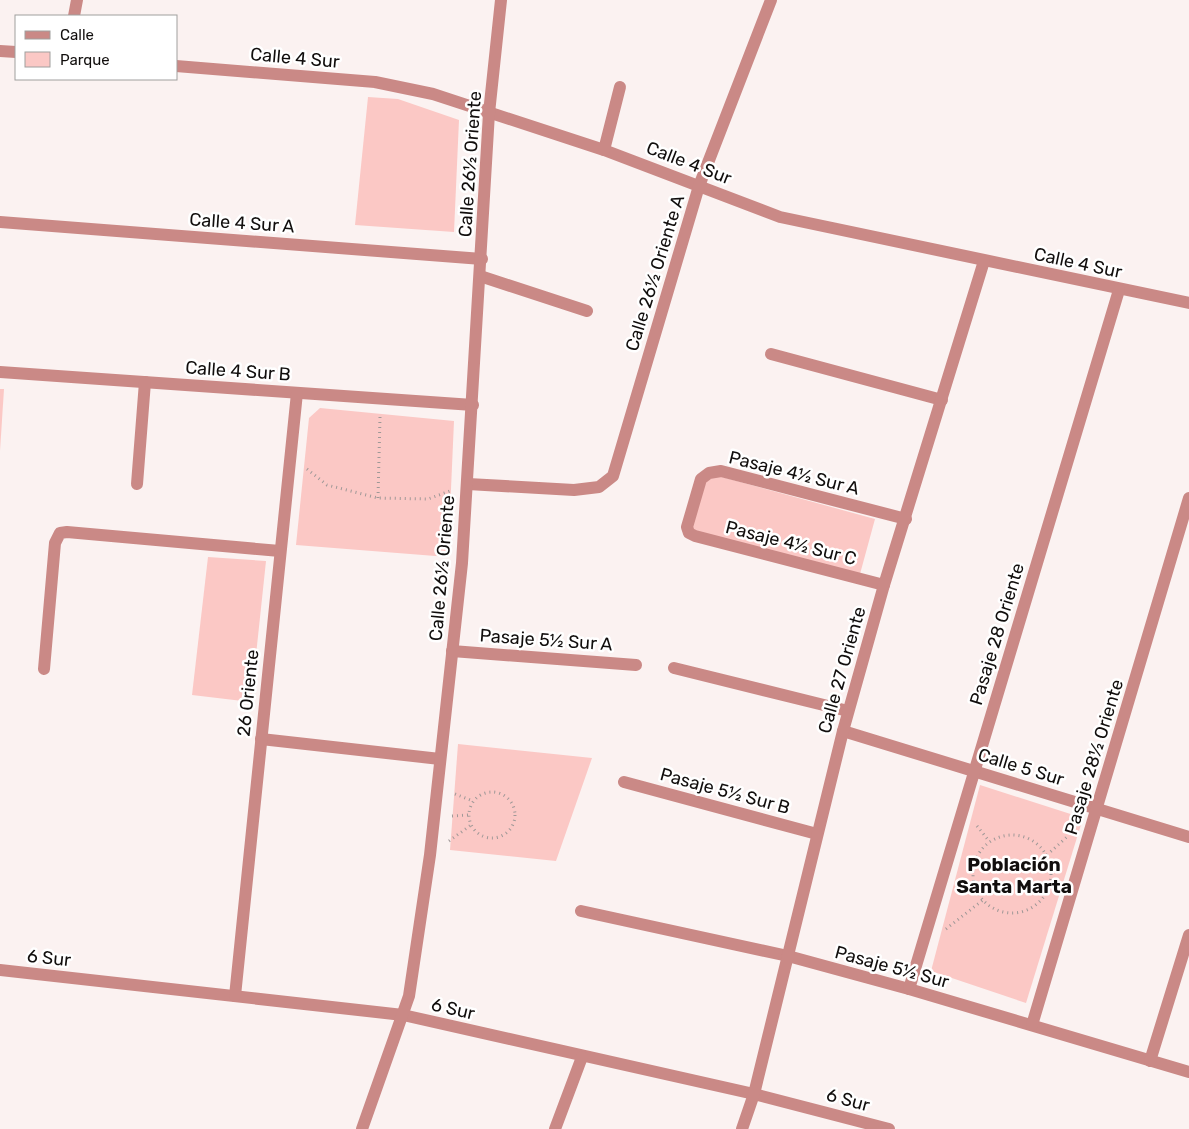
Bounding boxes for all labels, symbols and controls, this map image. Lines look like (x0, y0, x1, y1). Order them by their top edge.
legend (15, 15, 178, 80)
text: Calle (60, 26, 94, 44)
street label: Calle 4 Sur (249, 43, 341, 73)
text: Parque (60, 51, 110, 69)
street label: Calle 26½ Oriente (454, 90, 486, 238)
street label: Calle 4 Sur (643, 137, 735, 189)
street label: Calle 26½ Oriente A (621, 192, 689, 354)
street label: Calle 4 Sur A (189, 208, 295, 238)
street label: Calle 4 Sur (1032, 243, 1124, 283)
street label: Calle 4 Sur B (185, 356, 291, 386)
street label: Pasaje 4½ Sur A (726, 446, 862, 500)
street label: Calle 26½ Oriente (425, 494, 459, 642)
street label: Pasaje 4½ Sur C (723, 516, 859, 570)
street label: Pasaje 28 Oriente (965, 560, 1029, 708)
street label: Calle 27 Oriente (813, 604, 871, 736)
street label: Pasaje 5½ Sur A (479, 624, 613, 656)
street label: 26 Oriente (233, 648, 263, 738)
street label: Pasaje 28½ Oriente (1060, 677, 1128, 837)
street label: Calle 5 Sur (975, 743, 1067, 791)
street label: Pasaje 5½ Sur B (658, 763, 792, 819)
district label: Población Santa Marta (956, 853, 1072, 898)
street label: Pasaje 5½ Sur (832, 941, 952, 993)
street label: 6 Sur (26, 945, 72, 971)
street label: 6 Sur (429, 993, 477, 1025)
street label: 6 Sur (824, 1084, 872, 1116)

